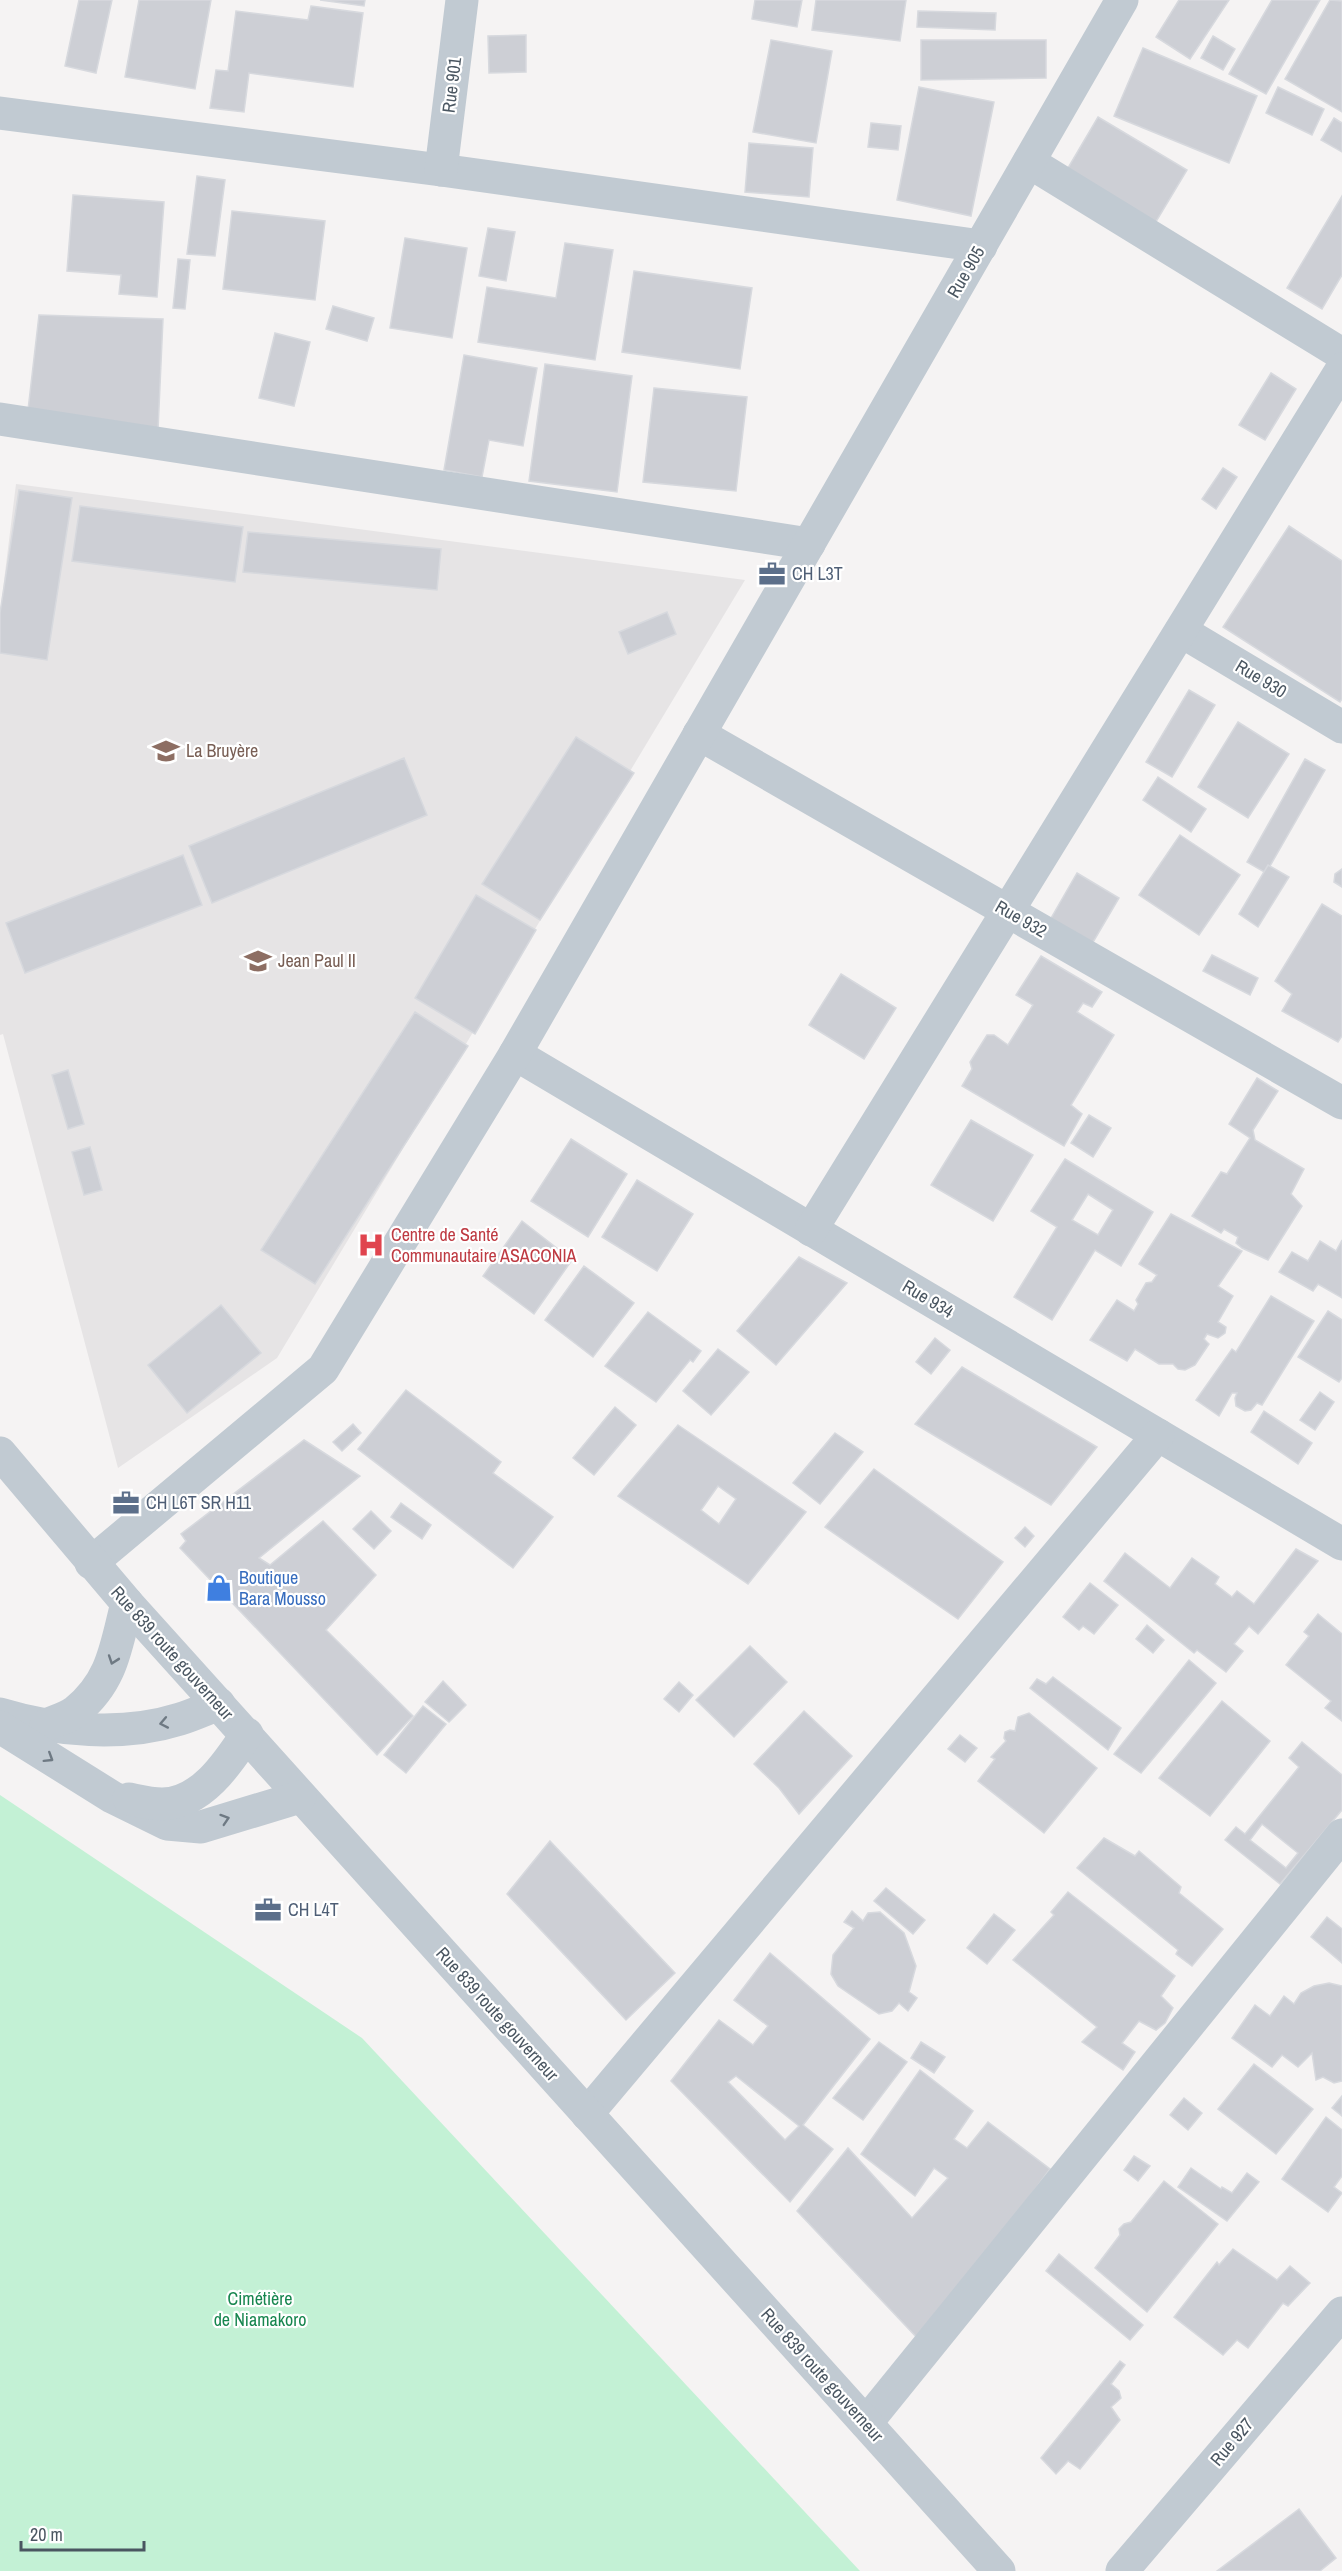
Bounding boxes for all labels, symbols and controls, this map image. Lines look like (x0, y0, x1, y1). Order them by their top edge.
street label: Rue 901 (436, 55, 467, 114)
street label: Rue 905 (941, 241, 990, 302)
office icon: CH L3T (757, 559, 787, 589)
place label: CH L3T (792, 561, 843, 586)
street label: Rue 930 (1231, 653, 1292, 704)
school or university icon: La Bruyère (151, 736, 181, 766)
place label: La Bruyère (186, 738, 258, 763)
street label: Rue 932 (991, 894, 1052, 943)
school or university icon: Jean Paul II (243, 946, 273, 976)
place label: Jean Paul II (278, 948, 356, 973)
place label: Centre de Santé Communautaire ASACONIA (391, 1222, 577, 1268)
hospital icon: Centre de Santé Communautaire ASACONIA (356, 1230, 386, 1260)
street label: Rue 934 (898, 1273, 959, 1324)
office icon: CH L6T SR H11 (111, 1488, 141, 1518)
place label: CH L6T SR H11 (146, 1490, 252, 1515)
place label: Boutique Bara Mousso (239, 1565, 326, 1611)
shop icon: Boutique Bara Mousso (204, 1573, 234, 1603)
street label: Rue 839 route gouverneur (105, 1580, 239, 1725)
one-way arrow (107, 1654, 120, 1665)
one-way arrow (159, 1716, 169, 1729)
one-way arrow (42, 1751, 53, 1762)
one-way arrow (219, 1814, 230, 1827)
office icon: CH L4T (253, 1895, 283, 1925)
place label: CH L4T (288, 1897, 339, 1922)
street label: Rue 839 route gouverneur (430, 1941, 564, 2086)
park label: Cimétière de Niamakoro (214, 2286, 306, 2332)
street label: Rue 839 route gouverneur (755, 2302, 889, 2447)
street label: Rue 927 (1204, 2412, 1259, 2471)
scale bar (21, 2514, 144, 2552)
text: 20 m (30, 2522, 63, 2547)

